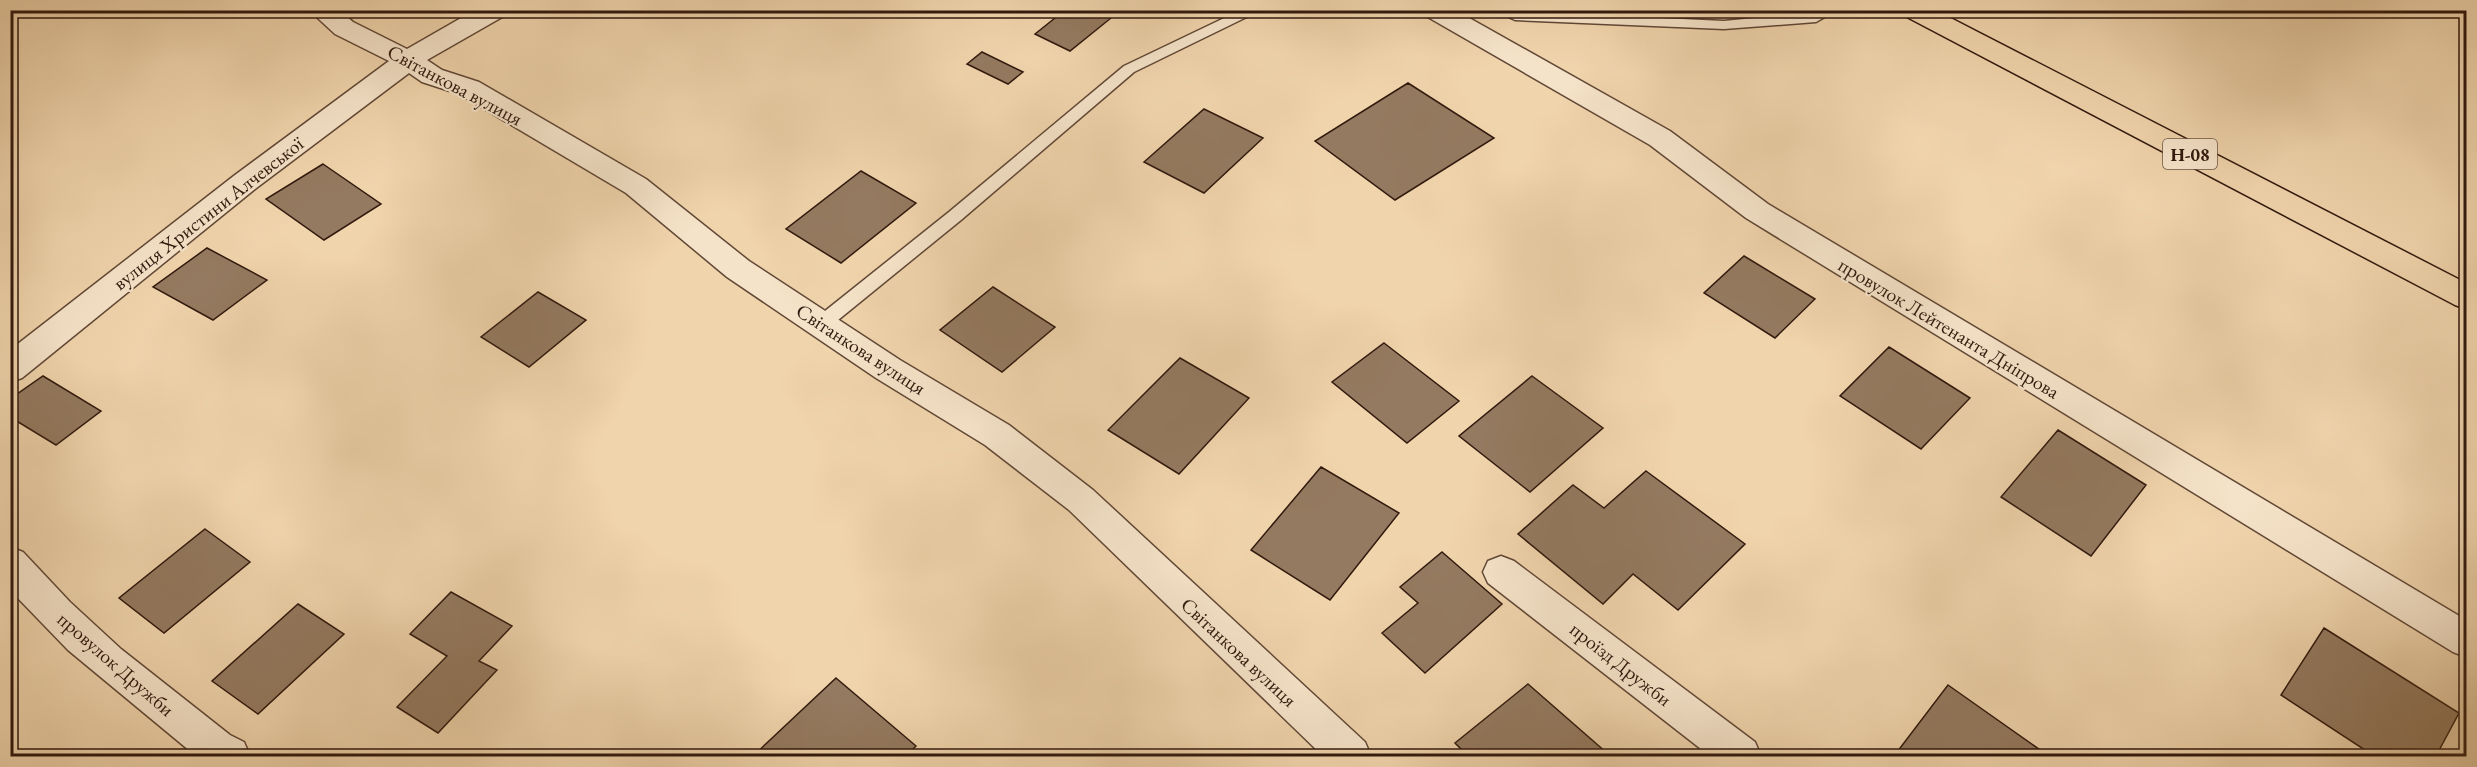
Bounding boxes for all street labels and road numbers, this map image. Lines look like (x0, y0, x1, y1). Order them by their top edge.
street label: Світанкова вулиця (383, 38, 527, 132)
street label: вулиця Христини Алчевської (107, 130, 309, 296)
road number: Н-08 (2163, 139, 2217, 169)
street label: провулок Лейтенанта Дніпрова (1834, 252, 2064, 404)
street label: Світанкова вулиця (791, 297, 931, 401)
street label: Світанкова вулиця (1175, 591, 1303, 713)
street label: провулок Дружби (52, 606, 180, 722)
street label: проїзд Дружби (1565, 616, 1678, 712)

